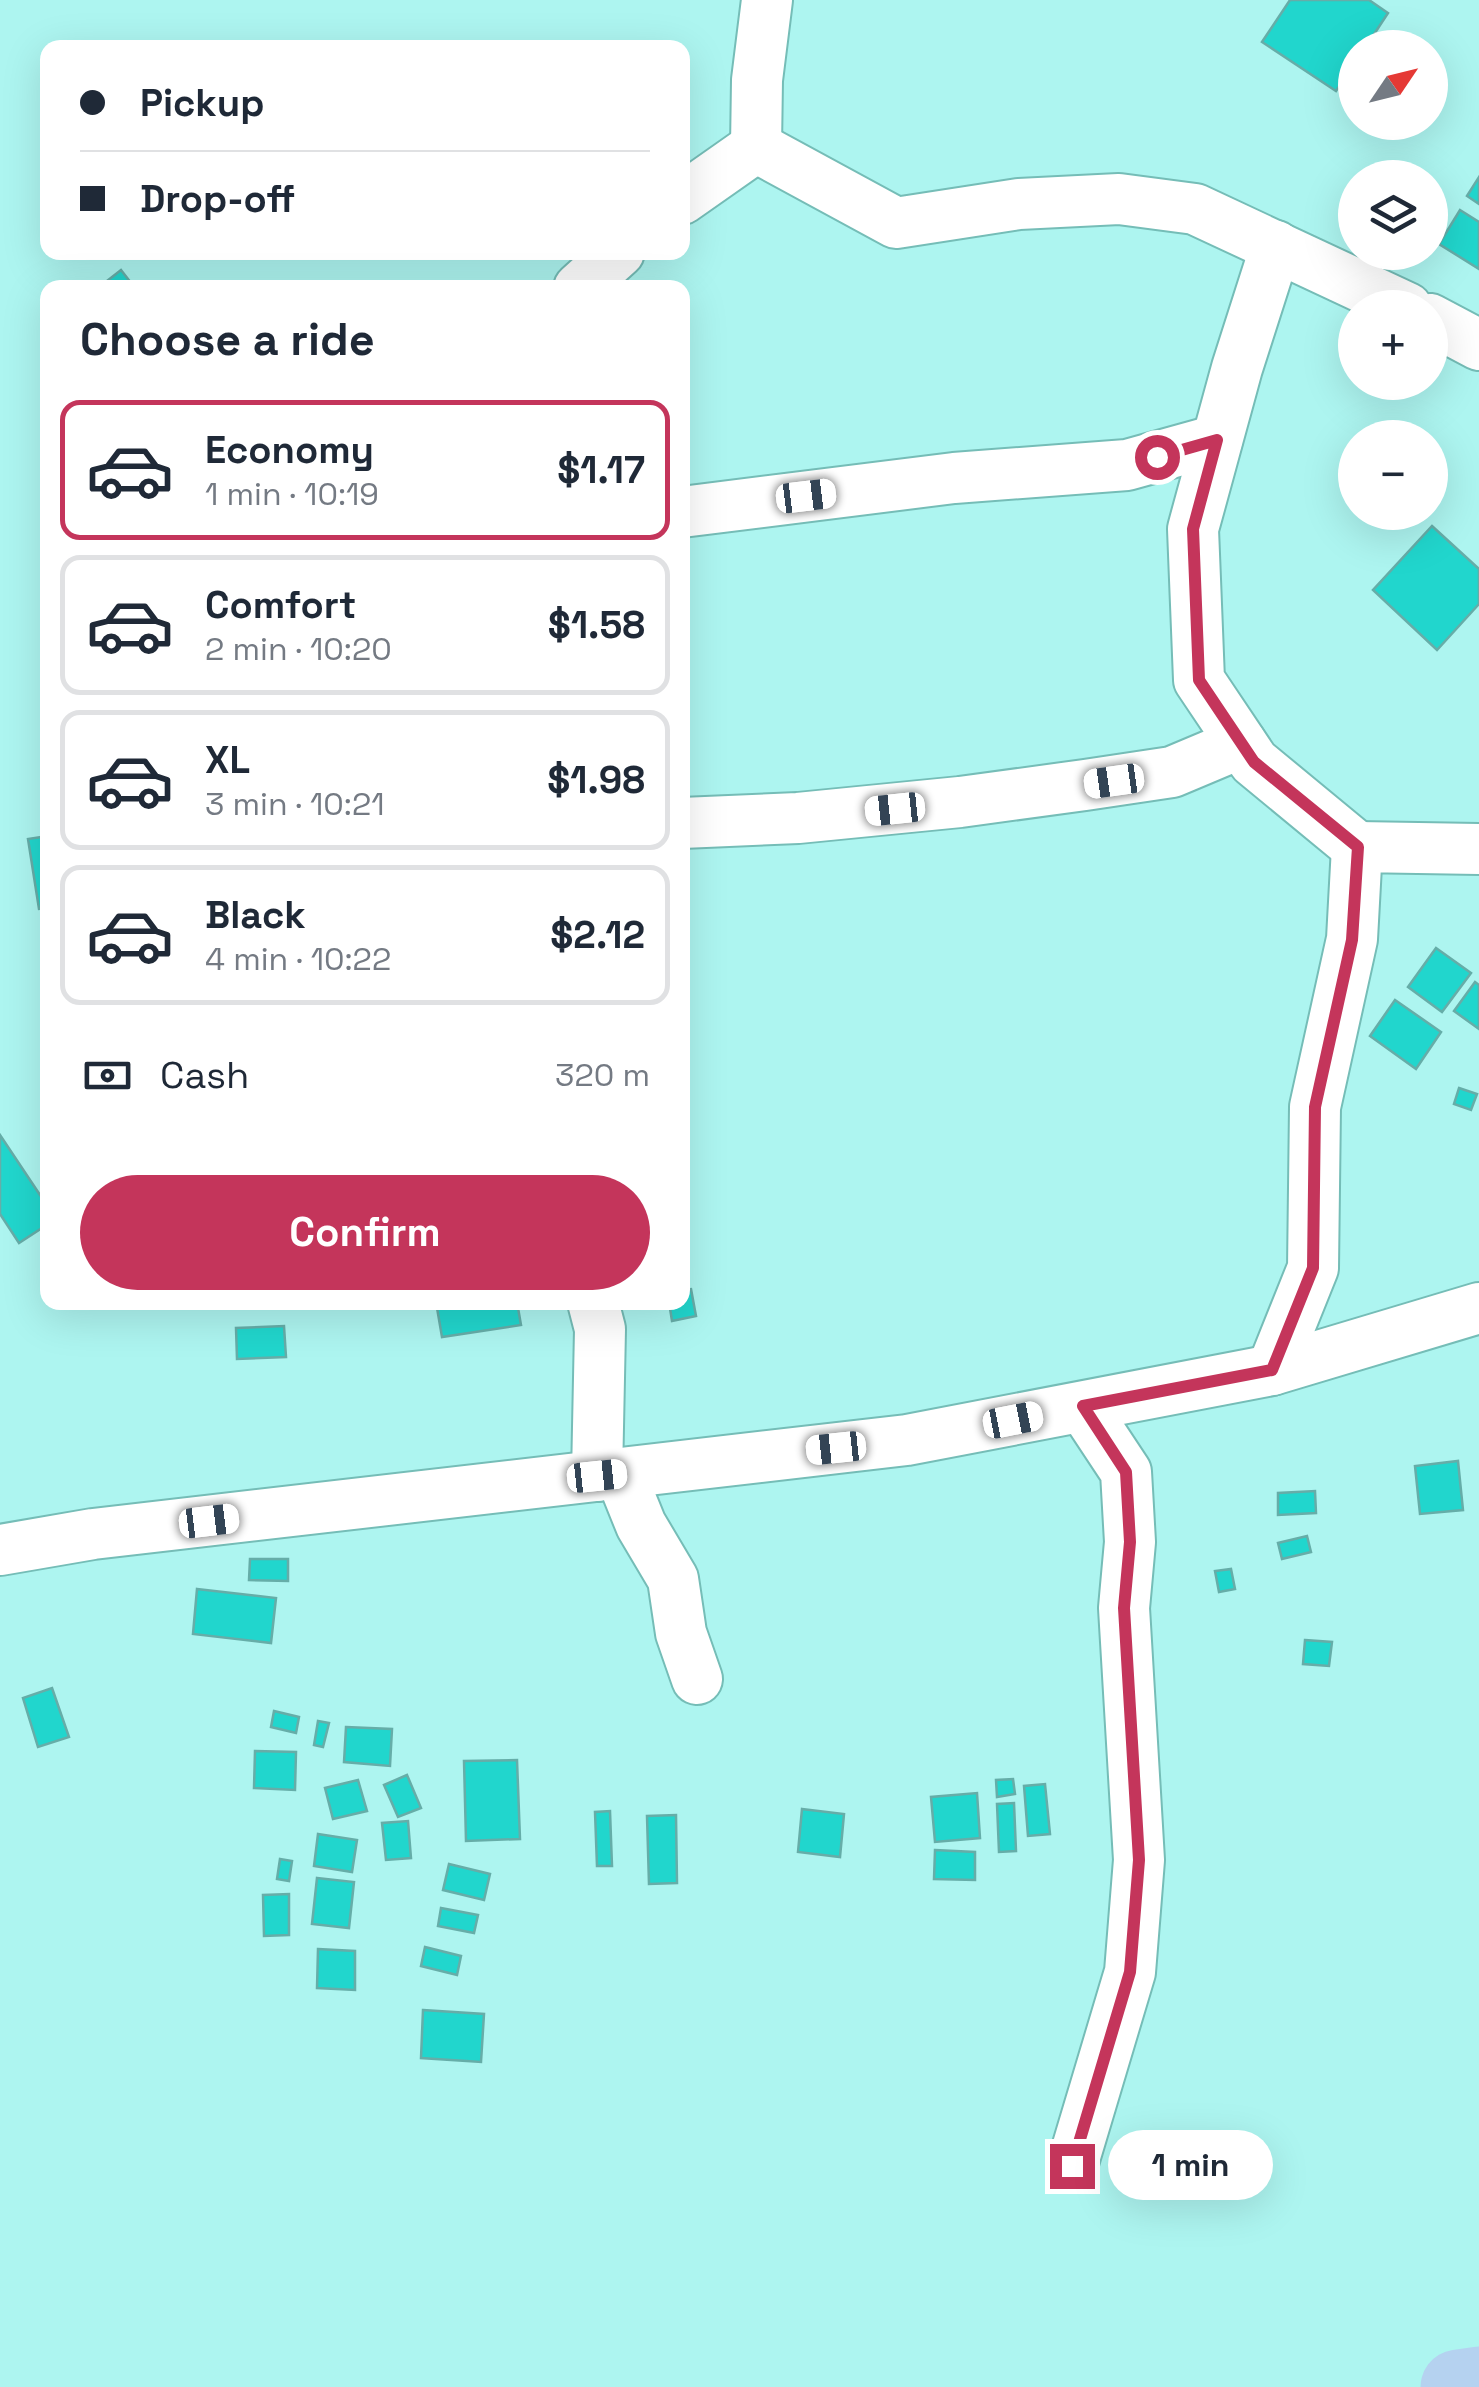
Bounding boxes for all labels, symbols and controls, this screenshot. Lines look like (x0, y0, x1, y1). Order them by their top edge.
north arrow (1338, 30, 1448, 140)
map controls (1338, 30, 1448, 530)
text: Pickup (140, 79, 264, 127)
button: layers (1338, 160, 1448, 270)
text: Drop-off (140, 175, 295, 223)
button: + (1338, 290, 1448, 400)
text: Choose a ride (80, 311, 375, 368)
button: − (1338, 420, 1448, 530)
icon: car (85, 425, 175, 515)
text: Economy (205, 426, 374, 474)
route start (1135, 435, 1180, 480)
text: $1.17 (557, 446, 645, 494)
text: 1 min · 10:19 (205, 474, 379, 514)
car (774, 477, 838, 515)
icon: car (85, 580, 175, 670)
text: Comfort (205, 581, 356, 629)
text: $1.58 (548, 601, 645, 649)
text: 2 min · 10:20 (205, 629, 392, 669)
icon: car (85, 735, 175, 825)
text: XL (205, 736, 250, 784)
text: $1.98 (547, 756, 645, 804)
car (1082, 762, 1146, 800)
text: 3 min · 10:21 (205, 784, 385, 824)
car (864, 791, 926, 827)
icon: car (85, 890, 175, 980)
text: Black (205, 891, 306, 939)
text: $2.12 (550, 911, 645, 959)
text: 4 min · 10:22 (205, 939, 391, 979)
icon: cash (80, 1048, 135, 1103)
text: Cash (160, 1051, 249, 1099)
text: 320 m (555, 1055, 650, 1095)
button: Confirm (80, 1175, 650, 1290)
car (981, 1400, 1045, 1440)
car (805, 1430, 867, 1466)
car (566, 1458, 628, 1494)
car (177, 1502, 241, 1540)
callout: 1 min (1107, 2131, 1272, 2201)
route end (1050, 2144, 1095, 2189)
text: 1 min (1151, 2145, 1230, 2185)

